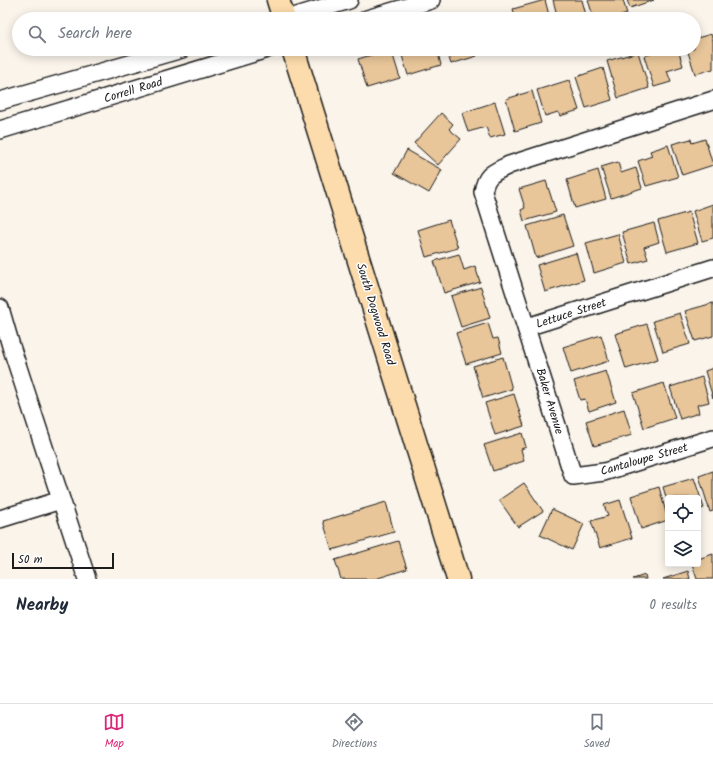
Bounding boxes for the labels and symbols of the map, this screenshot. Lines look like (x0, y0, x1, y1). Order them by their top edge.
street label: Correll Road (101, 72, 166, 108)
street label: South Dogwood Road (351, 261, 400, 369)
street label: Lettuce Street (534, 293, 609, 334)
street label: Baker Avenue (530, 366, 569, 437)
street label: Cantaloupe Street (598, 438, 690, 481)
scale bar (12, 551, 114, 570)

